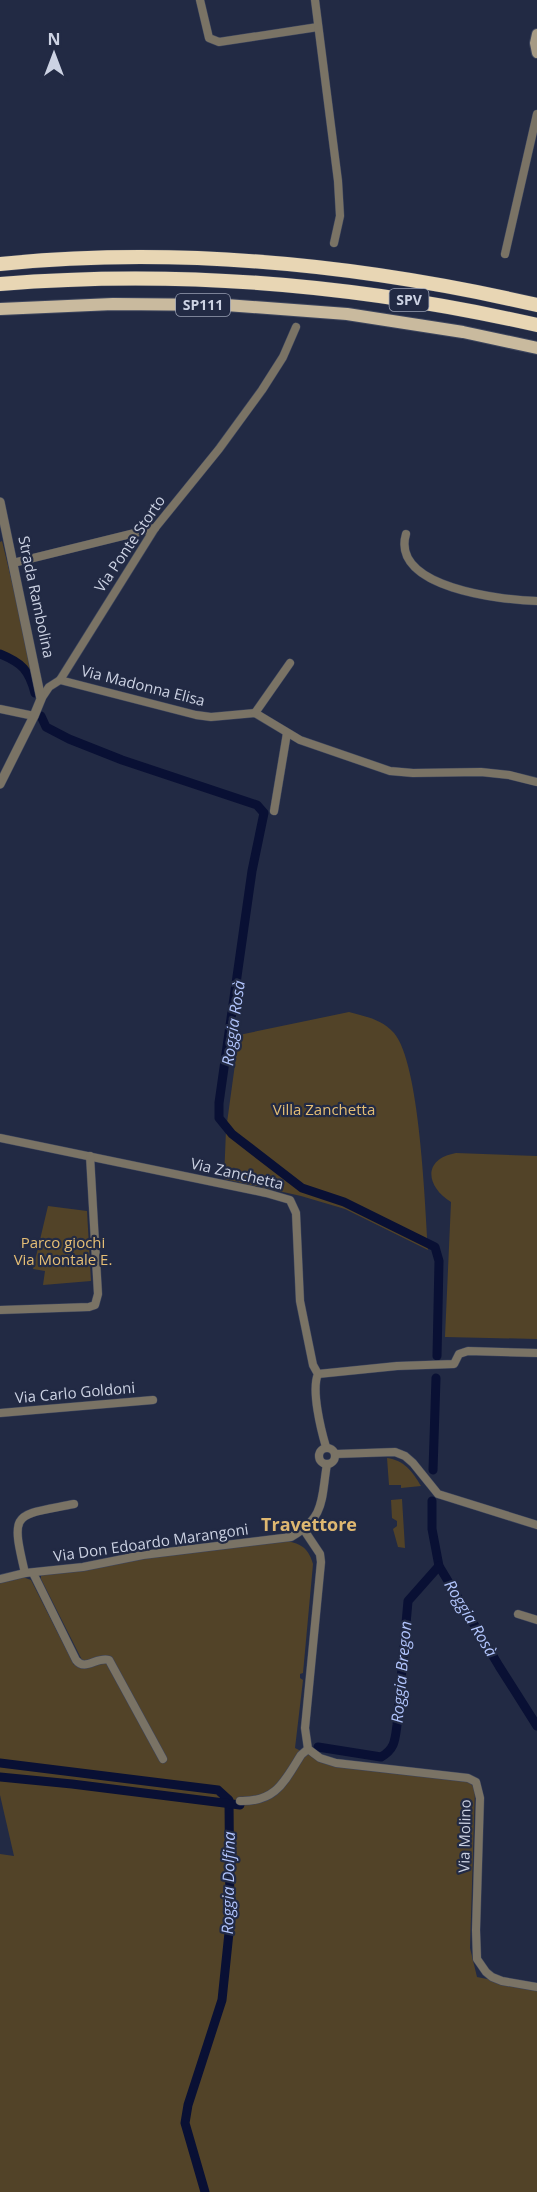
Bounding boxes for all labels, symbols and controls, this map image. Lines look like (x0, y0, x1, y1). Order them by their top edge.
north arrow (24, 24, 84, 84)
text: N (47, 28, 61, 50)
road number: SPV (390, 289, 428, 311)
road number: SP111 (176, 294, 230, 316)
street label: Via Ponte Storto (89, 491, 169, 596)
street label: Strada Rambolina (14, 534, 60, 660)
street label: Via Madonna Elisa (79, 660, 207, 710)
water label: Roggia Rosà (216, 979, 250, 1067)
park label: Villa Zanchetta (273, 1099, 375, 1119)
street label: Via Zanchetta (189, 1153, 286, 1193)
park label: Parco giochi Via Montale E. (14, 1232, 112, 1269)
street label: Via Carlo Goldoni (14, 1377, 136, 1407)
district label: Travettore (261, 1512, 357, 1536)
street label: Via Don Edoardo Marangoni (52, 1518, 250, 1566)
water label: Roggia Rosà (439, 1575, 503, 1661)
water label: Roggia Bregon (386, 1620, 416, 1724)
street label: Via Molino (453, 1799, 475, 1873)
water label: Roggia Dolfina (216, 1831, 240, 1935)

